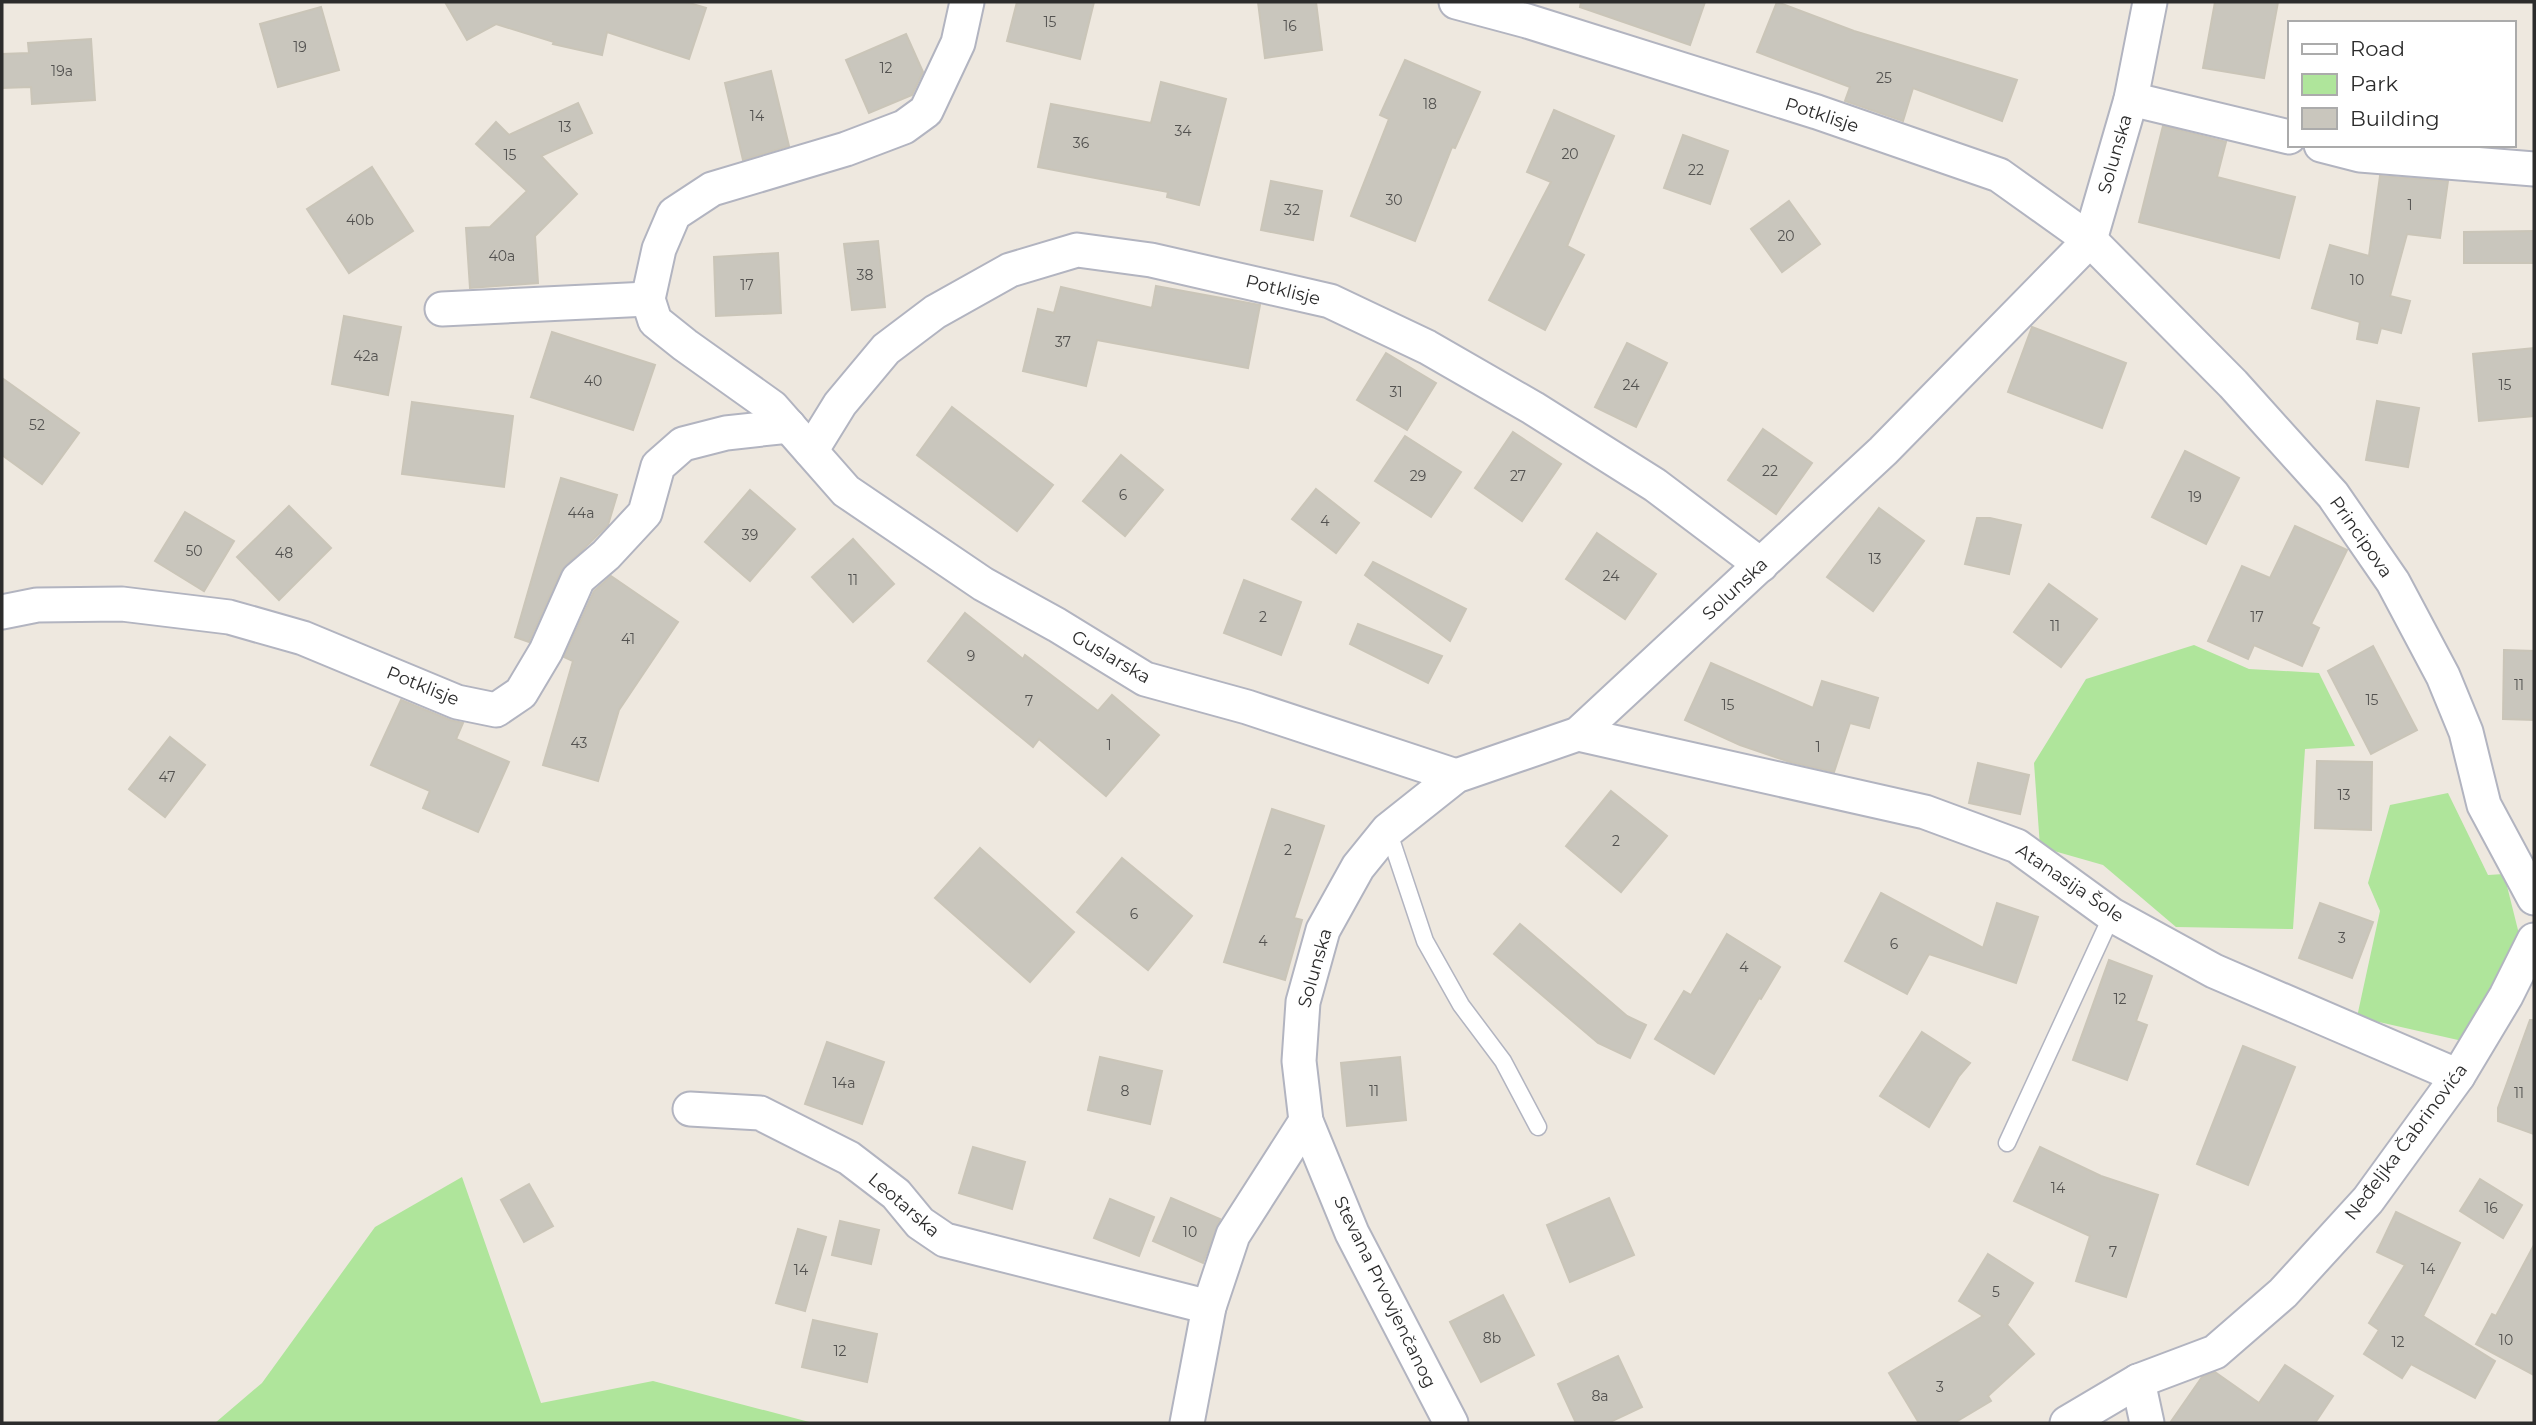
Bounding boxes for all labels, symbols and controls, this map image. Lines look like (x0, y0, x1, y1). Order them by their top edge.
house number: 15 (1044, 13, 1057, 31)
house number: 16 (1283, 17, 1297, 35)
legend (2288, 21, 2515, 147)
text: Road (2350, 36, 2405, 61)
house number: 19 (293, 38, 307, 56)
house number: 12 (879, 59, 893, 77)
house number: 19a (51, 62, 73, 80)
house number: 25 (1876, 69, 1892, 87)
text: Park (2350, 71, 2398, 96)
street label: Potklisje (1782, 93, 1862, 137)
house number: 18 (1423, 95, 1437, 113)
text: Building (2350, 106, 2440, 131)
house number: 14 (750, 107, 765, 125)
street label: Solunska (2093, 112, 2137, 196)
house number: 13 (559, 118, 572, 136)
house number: 34 (1174, 122, 1192, 140)
house number: 36 (1073, 134, 1090, 152)
house number: 20 (1561, 145, 1579, 163)
house number: 15 (504, 146, 517, 164)
house number: 22 (1688, 161, 1704, 179)
house number: 30 (1385, 191, 1403, 209)
house number: 1 (2407, 196, 2413, 214)
house number: 32 (1284, 201, 1300, 219)
house number: 40b (346, 211, 374, 229)
house number: 20 (1777, 227, 1795, 245)
house number: 40a (489, 247, 515, 265)
house number: 38 (857, 266, 873, 284)
street label: Potklisje (1243, 270, 1323, 310)
house number: 10 (2350, 271, 2364, 289)
house number: 17 (740, 276, 754, 294)
house number: 37 (1055, 333, 1071, 351)
house number: 42a (353, 347, 379, 365)
house number: 40 (584, 372, 602, 390)
house number: 24 (1623, 376, 1640, 394)
house number: 15 (2499, 376, 2512, 394)
house number: 31 (1390, 383, 1402, 401)
house number: 52 (29, 416, 45, 434)
house number: 22 (1762, 462, 1778, 480)
house number: 29 (1410, 467, 1426, 485)
house number: 27 (1510, 467, 1526, 485)
house number: 6 (1119, 486, 1128, 504)
house number: 19 (2188, 488, 2202, 506)
street label: Principova (2325, 492, 2397, 582)
house number: 44a (567, 504, 595, 522)
house number: 4 (1320, 512, 1330, 530)
house number: 39 (742, 526, 758, 544)
house number: 50 (185, 542, 203, 560)
house number: 48 (275, 544, 293, 562)
house number: 13 (1869, 550, 1882, 568)
street label: Solunska (1698, 553, 1772, 625)
house number: 24 (1603, 567, 1620, 585)
house number: 11 (848, 571, 858, 589)
house number: 2 (1259, 608, 1267, 626)
house number: 17 (2250, 608, 2264, 626)
house number: 11 (2050, 617, 2060, 635)
street label: Guslarska (1068, 626, 1154, 688)
house number: 41 (621, 630, 635, 648)
house number: 9 (967, 647, 975, 665)
street label: Potklisje (383, 662, 463, 711)
house number: 11 (2514, 676, 2524, 694)
house number: 15 (2366, 691, 2379, 709)
house number: 7 (1025, 692, 1033, 710)
house number: 15 (1722, 696, 1735, 714)
house number: 43 (571, 734, 588, 752)
house number: 1 (1106, 736, 1112, 754)
house number: 1 (1815, 738, 1821, 756)
house number: 47 (159, 768, 175, 786)
house number: 13 (2338, 786, 2351, 804)
house number: 2 (1612, 832, 1620, 850)
street label: Atanasija Šole (2012, 839, 2128, 927)
house number: 2 (1284, 841, 1292, 859)
house number: 6 (1130, 905, 1139, 923)
street label: Solunska (1293, 926, 1337, 1010)
house number: 3 (2338, 929, 2346, 947)
house number: 4 (1258, 932, 1268, 950)
house number: 6 (1890, 935, 1899, 953)
house number: 4 (1739, 958, 1749, 976)
house number: 12 (2113, 990, 2127, 1008)
street label: Neđeljka Čabrinovića (2340, 1059, 2472, 1225)
house number: 14a (833, 1074, 855, 1092)
house number: 8 (1121, 1082, 1130, 1100)
house number: 11 (1369, 1082, 1379, 1100)
house number: 11 (2514, 1084, 2524, 1102)
street label: Leotarska (864, 1168, 944, 1242)
house number: 14 (2051, 1179, 2066, 1197)
street label: Stevana Prvovjenčanog (1329, 1193, 1441, 1391)
house number: 16 (2484, 1199, 2498, 1217)
house number: 10 (1183, 1223, 1197, 1241)
house number: 7 (2109, 1243, 2117, 1261)
house number: 14 (2421, 1260, 2436, 1278)
house number: 14 (794, 1261, 809, 1279)
house number: 5 (1992, 1283, 2000, 1301)
house number: 8b (1483, 1329, 1501, 1347)
house number: 10 (2499, 1331, 2513, 1349)
house number: 12 (2391, 1333, 2405, 1351)
house number: 12 (833, 1342, 847, 1360)
house number: 3 (1936, 1378, 1944, 1396)
house number: 8a (1591, 1387, 1609, 1405)

